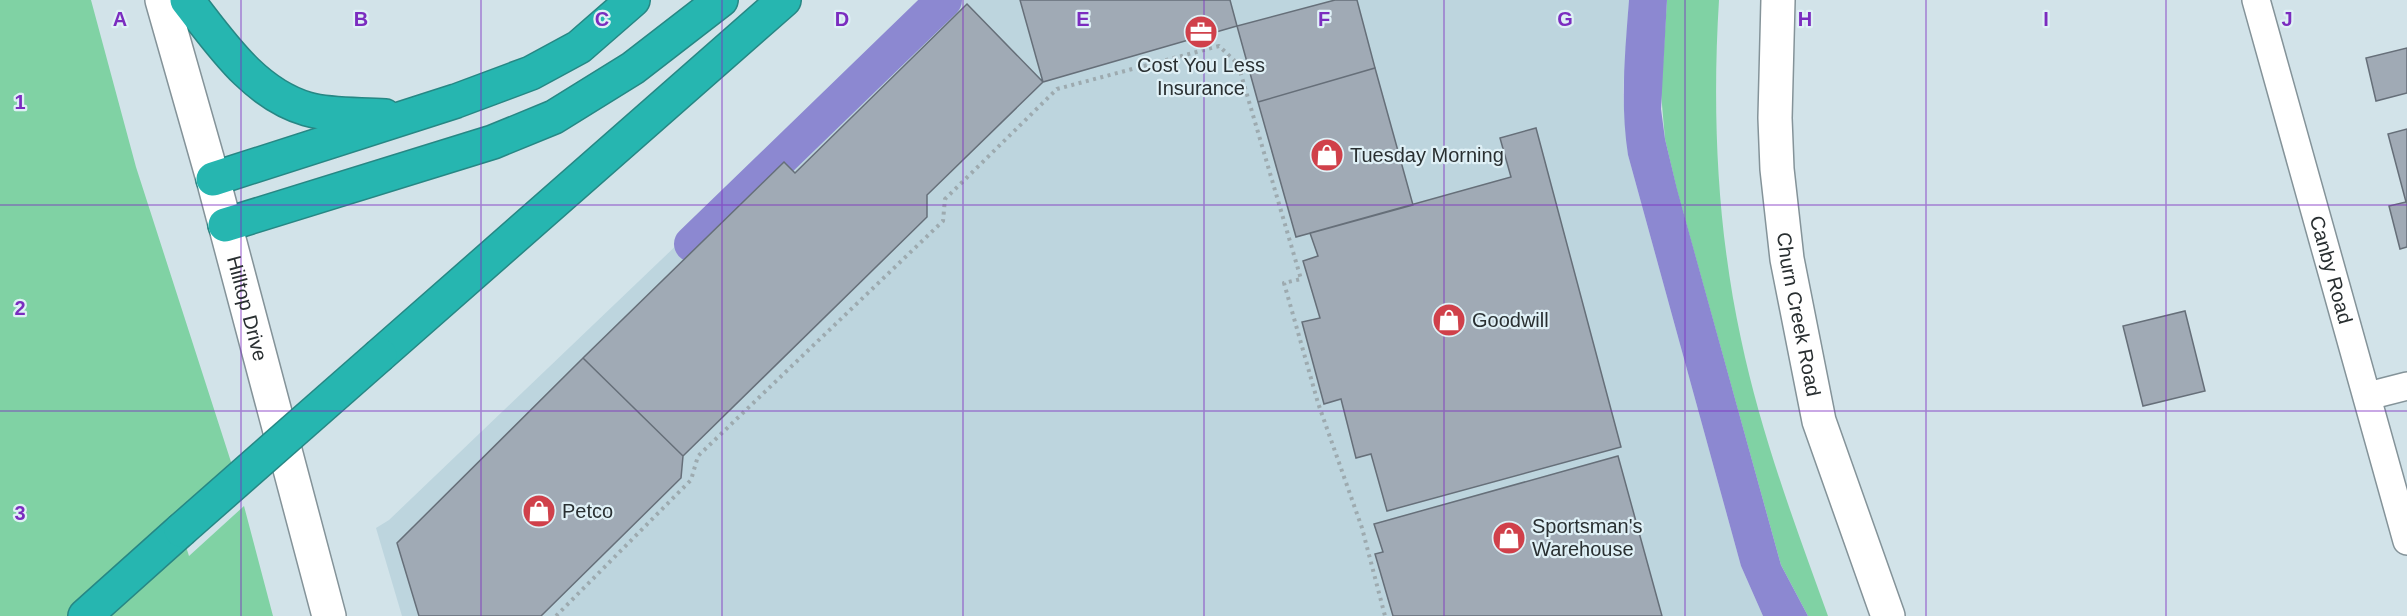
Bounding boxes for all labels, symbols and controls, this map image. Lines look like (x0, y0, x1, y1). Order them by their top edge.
text: A (113, 8, 127, 30)
text: B (354, 8, 368, 30)
text: C (595, 8, 609, 30)
text: D (835, 8, 849, 30)
text: E (1076, 8, 1090, 30)
text: F (1318, 8, 1330, 30)
text: G (1557, 8, 1573, 30)
text: H (1798, 8, 1812, 30)
text: I (2043, 8, 2049, 30)
text: J (2281, 8, 2293, 30)
office icon: Cost You Less Insurance (1183, 14, 1219, 50)
place label: Cost You Less Insurance (1137, 54, 1265, 99)
text: 1 (14, 91, 26, 113)
shop icon: Tuesday Morning (1309, 137, 1345, 173)
place label: Tuesday Morning (1350, 144, 1504, 166)
street label: Canby Road (2306, 213, 2357, 326)
street label: Churn Creek Road (1773, 231, 1825, 398)
street label: Hilltop Drive (223, 253, 272, 363)
text: 2 (14, 297, 26, 319)
shop icon: Goodwill (1431, 302, 1467, 338)
place label: Goodwill (1472, 309, 1549, 331)
shop icon: Petco (521, 493, 557, 529)
place label: Petco (562, 500, 613, 522)
text: 3 (14, 502, 26, 524)
place label: Sportsman's Warehouse (1532, 515, 1643, 560)
shop icon: Sportsman's Warehouse (1491, 520, 1527, 556)

